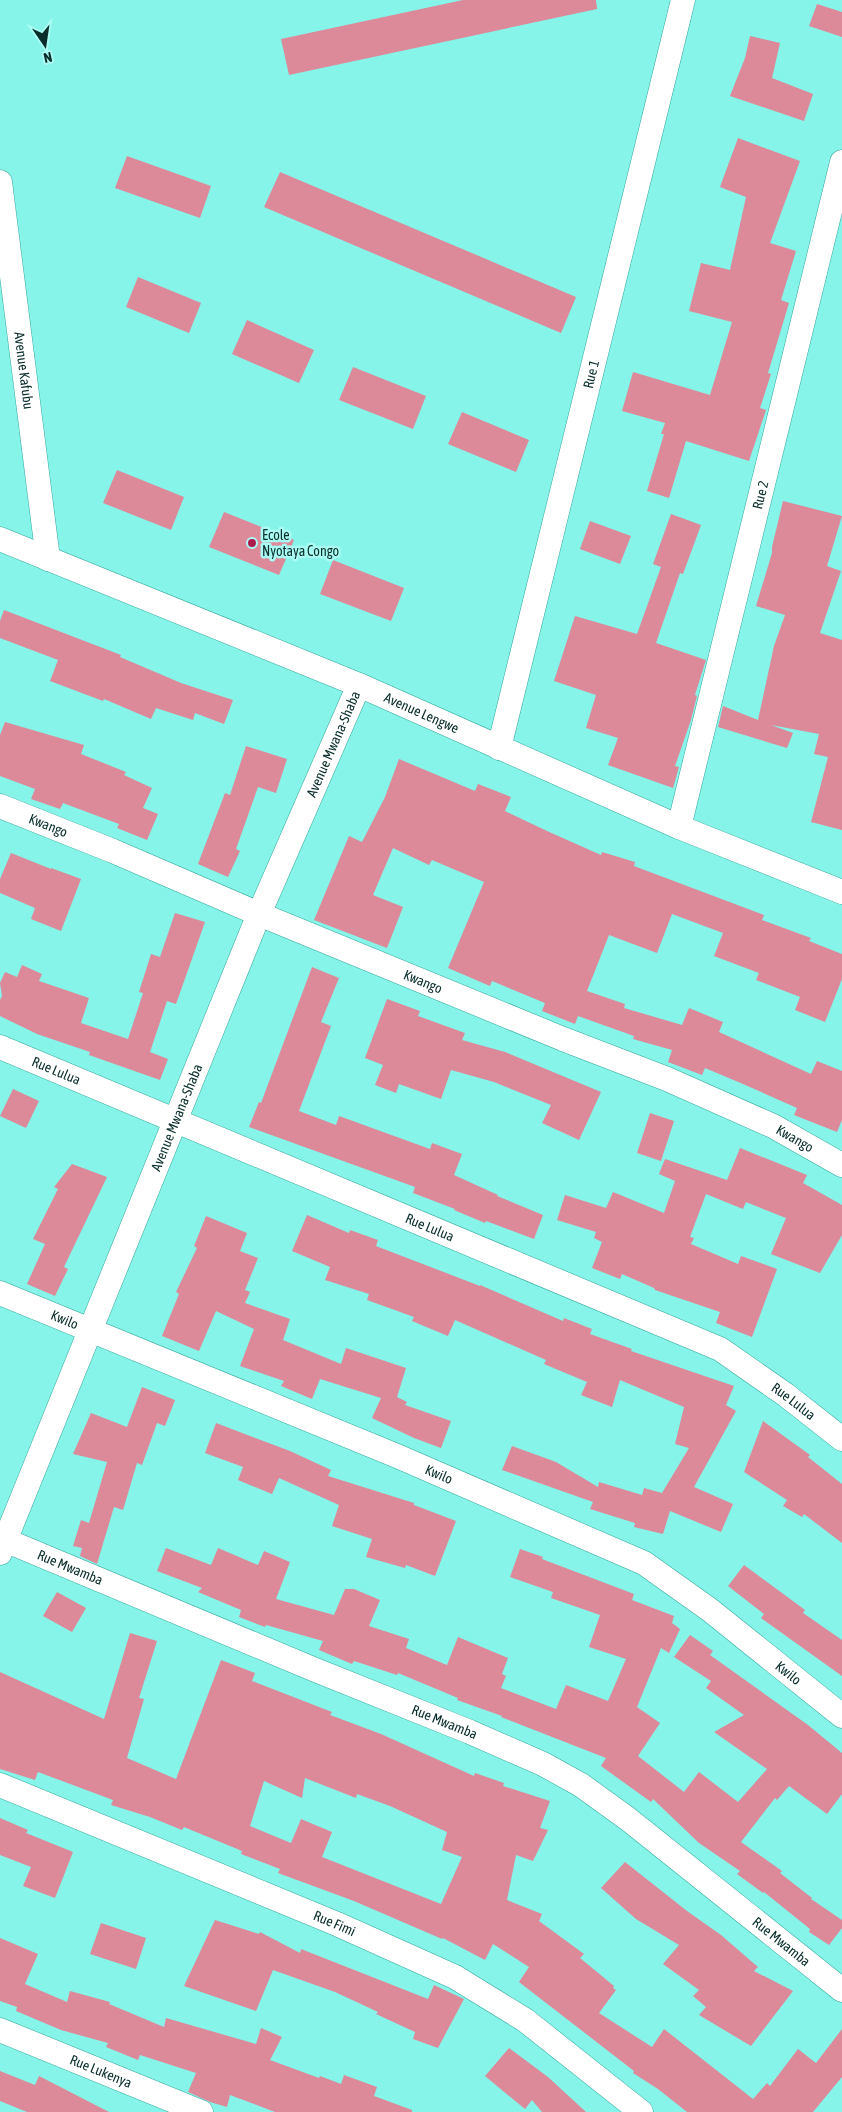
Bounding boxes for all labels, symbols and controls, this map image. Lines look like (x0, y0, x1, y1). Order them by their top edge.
north arrow (20, 20, 70, 70)
text: N (42, 49, 54, 66)
street label: Avenue Kafubu (11, 331, 37, 410)
street label: Rue 1 (580, 358, 602, 390)
street label: Rue 2 (749, 479, 772, 511)
place label: Ecole Nyotaya Congo (262, 527, 339, 559)
marker: Ecole Nyotaya Congo (246, 537, 258, 549)
street label: Avenue Mwana-Shaba (303, 689, 363, 799)
street label: Avenue Lengwe (382, 689, 461, 736)
street label: Kwango (27, 810, 70, 840)
street label: Kwango (401, 966, 445, 997)
street label: Rue Lulua (30, 1053, 83, 1088)
street label: Avenue Mwana-Shaba (148, 1062, 205, 1173)
street label: Kwango (774, 1122, 816, 1155)
street label: Rue Lulua (403, 1210, 456, 1245)
street label: Kwilo (49, 1307, 81, 1332)
street label: Rue Lulua (768, 1379, 819, 1423)
street label: Kwilo (423, 1461, 455, 1487)
street label: Rue Mwamba (35, 1547, 105, 1588)
street label: Kwilo (772, 1658, 804, 1688)
street label: Rue Mwamba (409, 1701, 480, 1742)
street label: Rue Fimi (311, 1907, 358, 1939)
street label: Rue Mwamba (749, 1914, 814, 1970)
street label: Rue Lukenya (68, 2051, 134, 2091)

